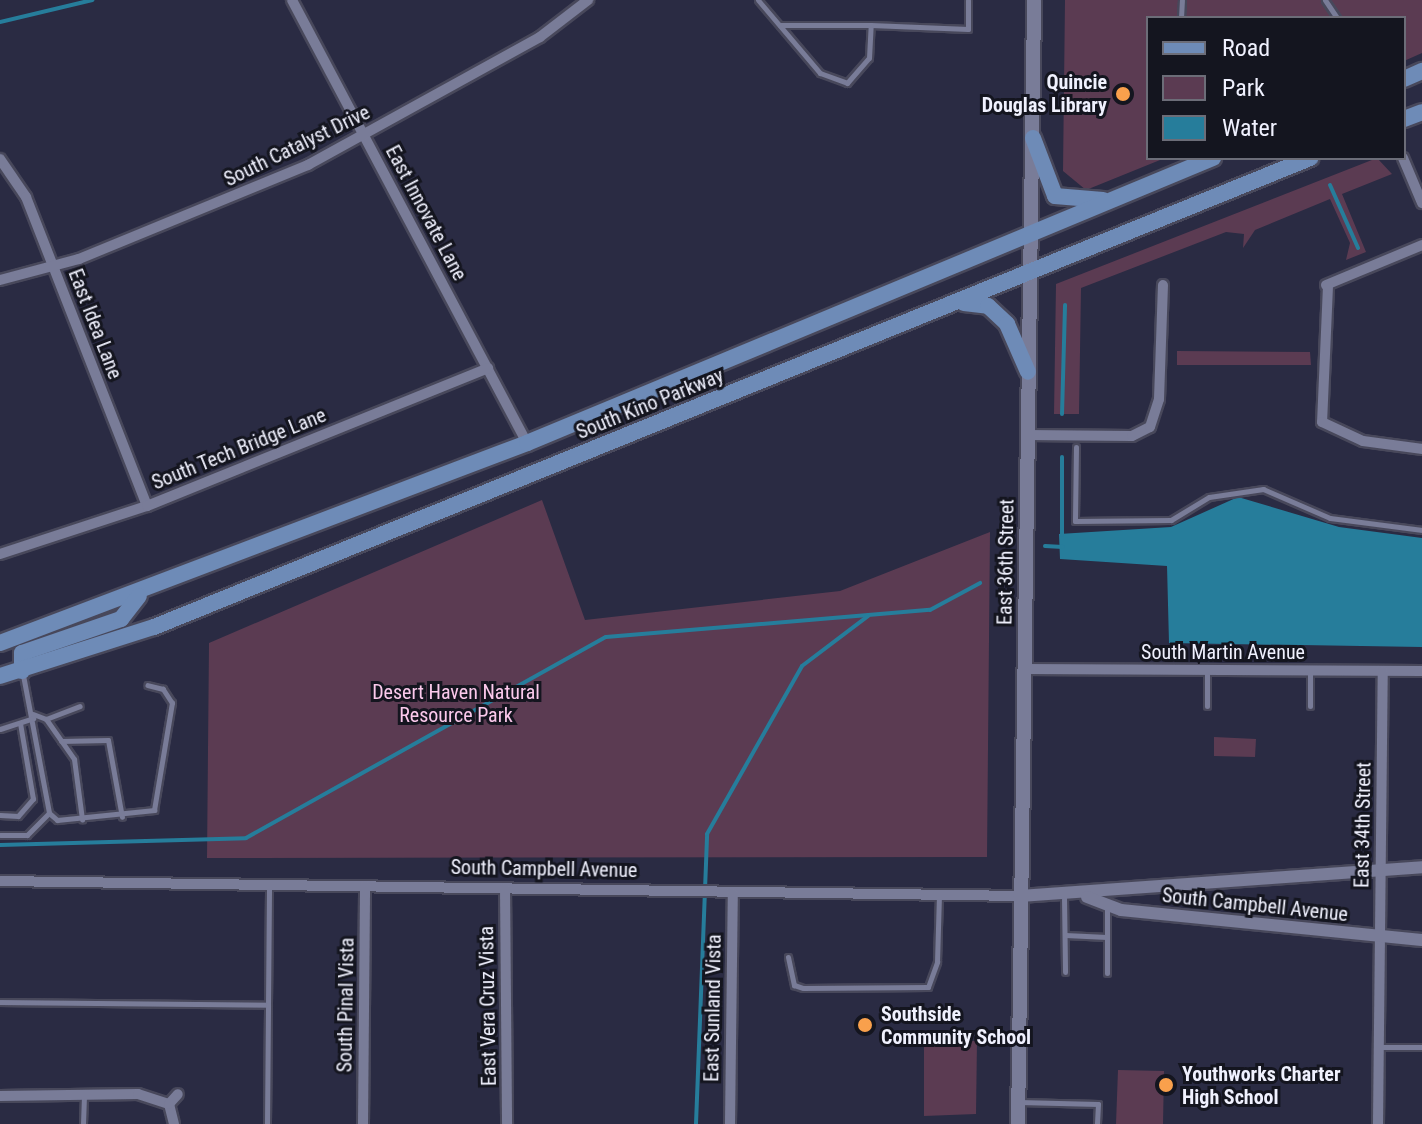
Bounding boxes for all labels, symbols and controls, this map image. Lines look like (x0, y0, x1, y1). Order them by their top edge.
legend (1146, 16, 1406, 160)
text: Road (1222, 34, 1270, 62)
place label: Quincie Douglas Library (982, 70, 1107, 117)
text: Park (1222, 74, 1265, 102)
marker: Quincie Douglas Library (1114, 85, 1132, 103)
street label: South Catalyst Drive (220, 100, 374, 192)
text: Water (1222, 114, 1277, 142)
street label: East Innovate Lane (380, 141, 472, 285)
street label: East Idea Lane (63, 266, 127, 382)
street label: South Kino Parkway (573, 364, 727, 444)
street label: South Tech Bridge Lane (148, 403, 330, 495)
street label: East 36th Street (993, 499, 1019, 625)
street label: South Martin Avenue (1141, 640, 1305, 664)
park label: Desert Haven Natural Resource Park (372, 681, 540, 728)
street label: East 34th Street (1350, 762, 1376, 888)
street label: South Campbell Avenue (450, 855, 638, 883)
street label: South Campbell Avenue (1161, 883, 1349, 927)
street label: East Vera Cruz Vista (475, 926, 501, 1086)
street label: East Sunland Vista (700, 934, 726, 1082)
street label: South Pinal Vista (333, 937, 359, 1073)
place label: Southside Community School (881, 1002, 1031, 1049)
marker: Southside Community School (856, 1016, 874, 1034)
place label: Youthworks Charter High School (1182, 1062, 1341, 1109)
marker: Youthworks Charter High School (1157, 1076, 1175, 1094)

